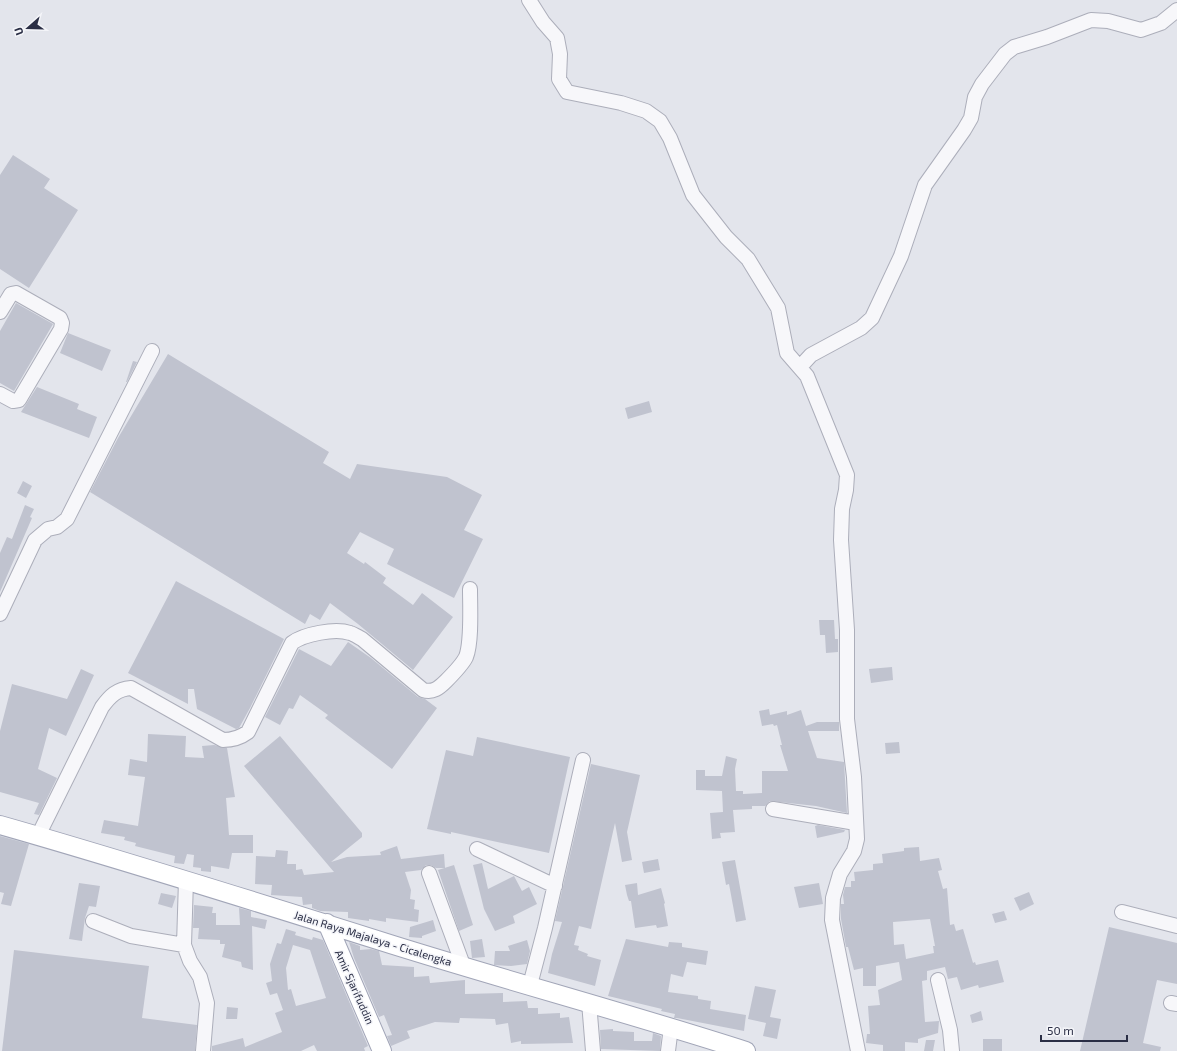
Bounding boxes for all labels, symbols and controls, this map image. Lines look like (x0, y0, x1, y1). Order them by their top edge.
north arrow (8, 8, 48, 48)
text: U (11, 26, 26, 37)
street label: Jalan Raya Majalaya - Cicalengka (292, 908, 453, 969)
street label: Amir Sjarifuddin (332, 948, 377, 1027)
scale bar (1041, 1017, 1127, 1043)
text: 50 m (1047, 1023, 1074, 1037)

